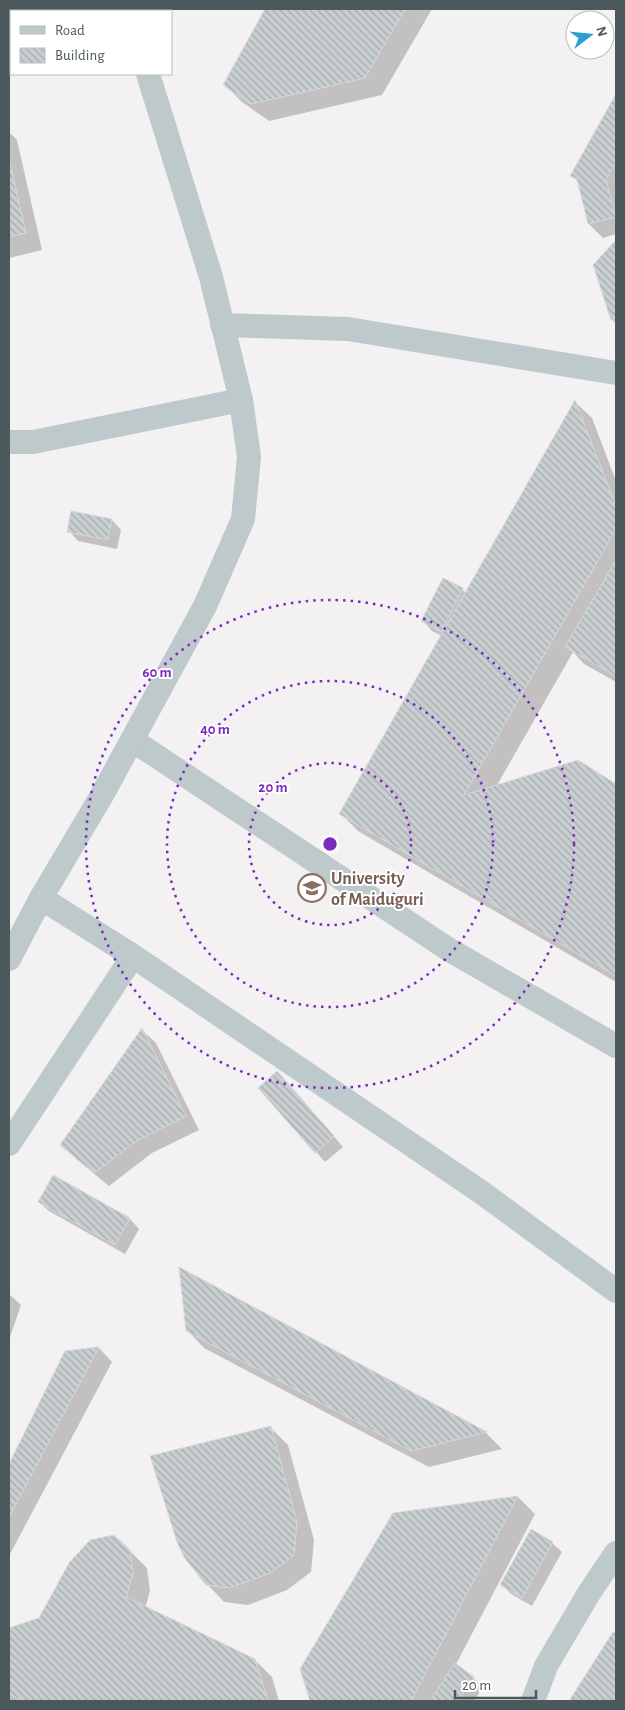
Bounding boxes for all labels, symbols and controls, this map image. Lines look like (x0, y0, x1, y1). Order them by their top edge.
legend (10, 10, 172, 75)
north arrow (565, 10, 615, 60)
text: Road (55, 23, 85, 38)
text: N (593, 25, 610, 38)
text: Building (55, 48, 105, 63)
text: 60 m (142, 665, 172, 680)
text: 40 m (200, 722, 230, 737)
text: 20 m (258, 780, 288, 795)
centre of rings (321, 835, 339, 853)
place label: University of Maiduguri (331, 870, 424, 909)
school or university icon: University of Maiduguri (297, 873, 327, 903)
scale bar (455, 1668, 536, 1700)
text: 20 m (462, 1678, 491, 1693)

